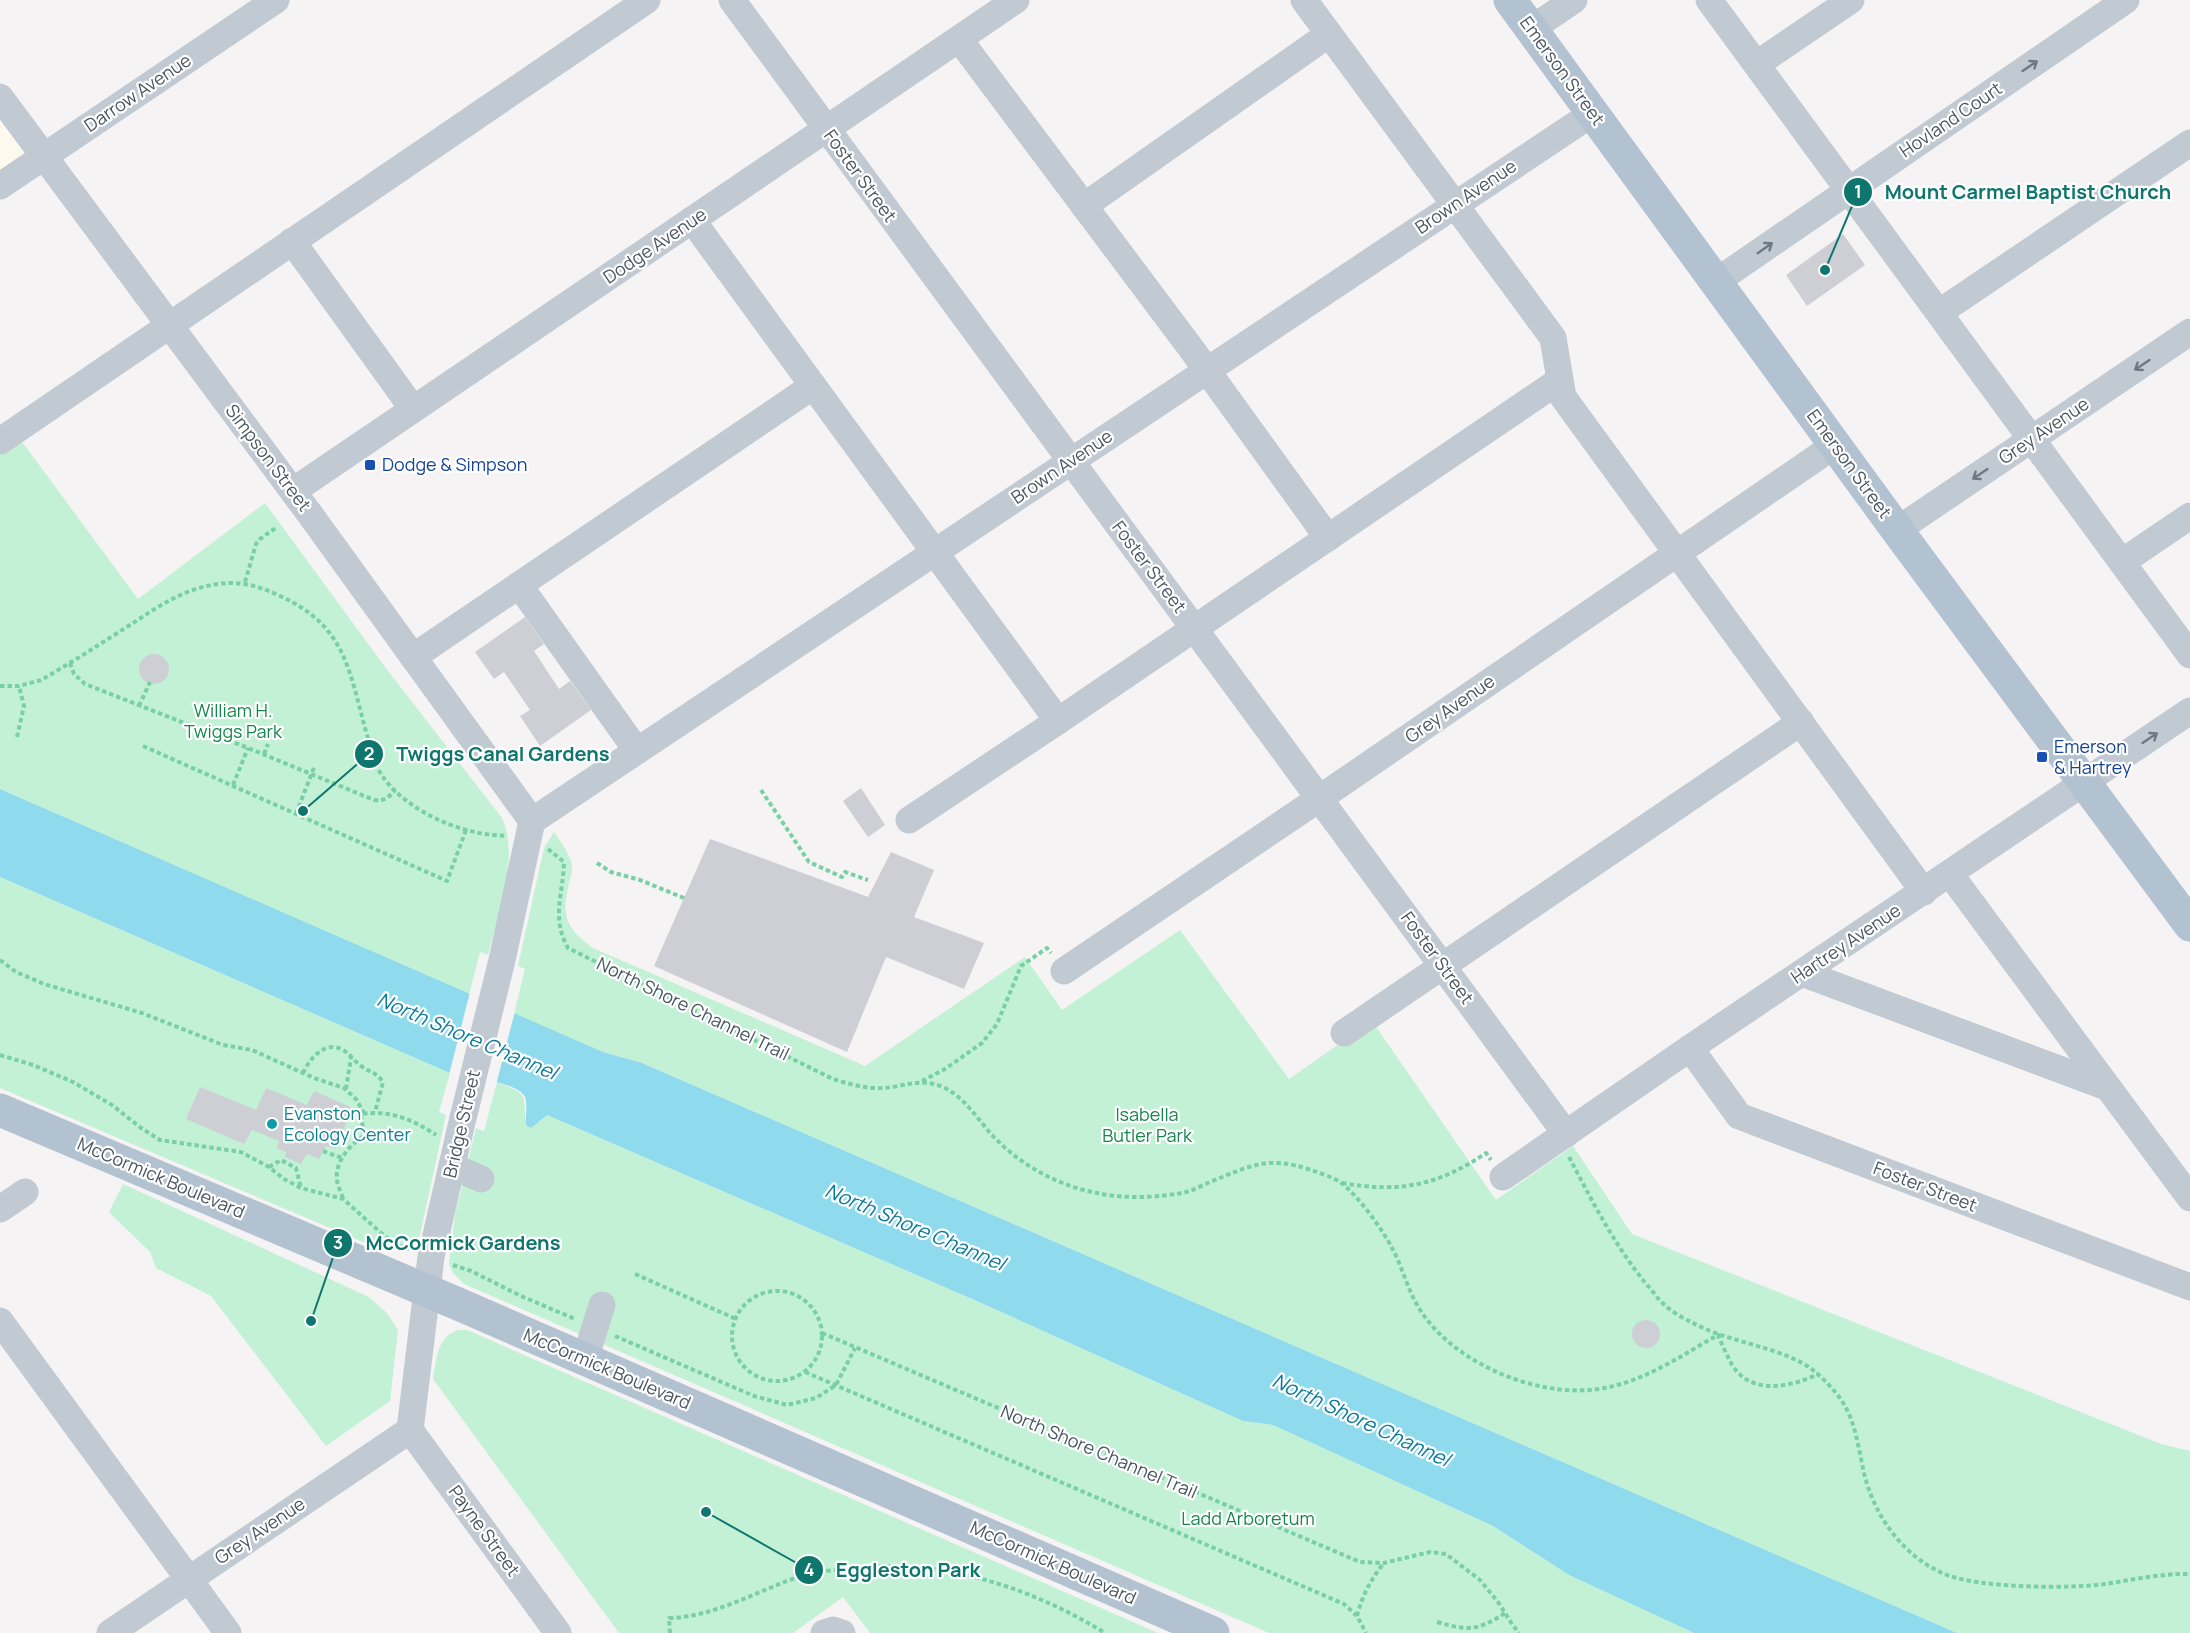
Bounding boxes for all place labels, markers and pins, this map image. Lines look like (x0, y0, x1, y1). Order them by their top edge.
callout: Mount Carmel Baptist Church (1843, 173, 2184, 211)
place label: Dodge & Simpson (382, 452, 527, 476)
marker: Dodge & Simpson (363, 458, 377, 472)
place label: Emerson & Hartrey (2054, 734, 2132, 779)
callout: Twiggs Canal Gardens (354, 735, 622, 773)
marker: Emerson & Hartrey (2035, 750, 2049, 764)
place label: Evanston Ecology Center (284, 1101, 411, 1146)
marker: Evanston Ecology Center (265, 1117, 279, 1131)
callout: McCormick Gardens (323, 1224, 572, 1262)
callout: Eggleston Park (794, 1551, 992, 1589)

